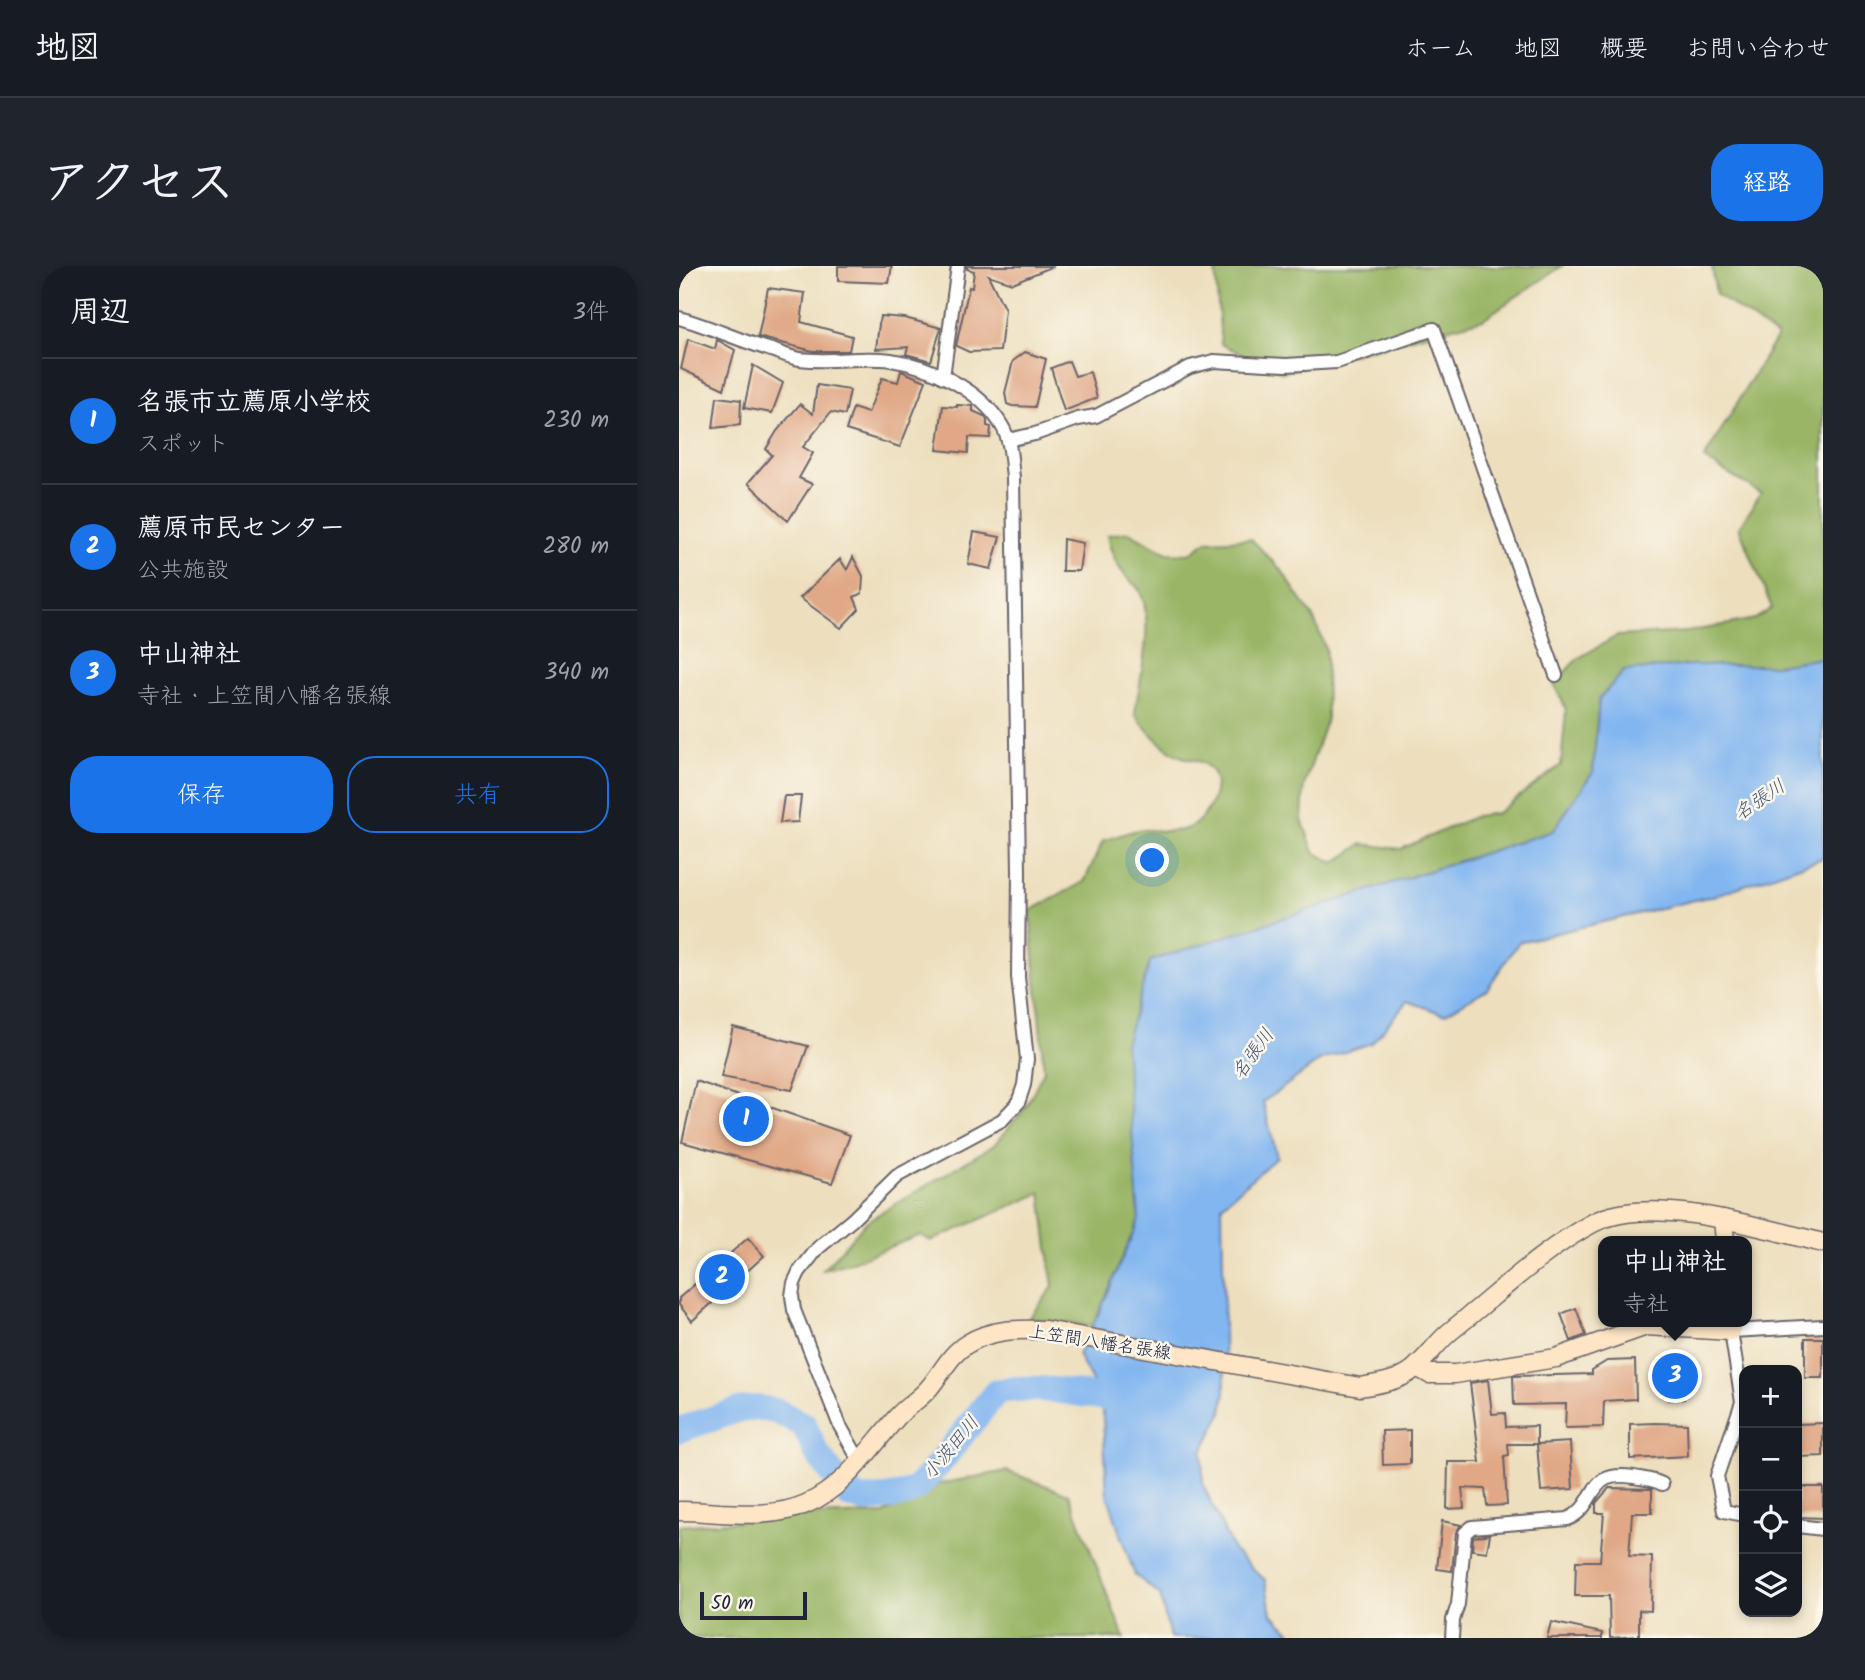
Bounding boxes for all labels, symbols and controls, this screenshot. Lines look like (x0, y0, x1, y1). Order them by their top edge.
text: 地図 (35, 23, 101, 76)
text: ホーム (1405, 30, 1476, 69)
text: 地図 (1514, 30, 1562, 69)
text: 概要 (1600, 30, 1648, 69)
text: お問い合わせ (1686, 30, 1830, 69)
button: 経路 (1711, 144, 1823, 221)
text: アクセス (42, 146, 235, 224)
text: 周辺 (70, 289, 130, 337)
text: 3件 (573, 295, 609, 331)
text: 名張市立薦原小学校 (137, 382, 371, 424)
text: 1 (90, 403, 96, 439)
text: 230 m (543, 403, 609, 439)
text: スポット (137, 427, 229, 463)
text: 薦原市民センター (137, 508, 345, 550)
text: 2 (86, 529, 100, 565)
text: 280 m (543, 529, 609, 565)
text: 公共施設 (137, 553, 229, 589)
text: 中山神社 (137, 634, 241, 676)
text: 3 (87, 655, 99, 691)
text: 340 m (544, 655, 609, 691)
text: 寺社 · 上笠間八幡名張線 (137, 679, 391, 715)
button: 保存 (70, 756, 333, 833)
button: 共有 (347, 756, 609, 833)
water label: 名張川 (1728, 772, 1792, 829)
your location (1135, 843, 1169, 877)
water label: 名張川 (1225, 1022, 1283, 1086)
pin: 1 (723, 1093, 769, 1145)
popup (1598, 1236, 1752, 1327)
text: 中山神社 (1623, 1242, 1727, 1284)
pin: 2 (699, 1251, 745, 1303)
text: 寺社 (1623, 1287, 1669, 1323)
street label: 上笠間八幡名張線 (1026, 1318, 1173, 1369)
pin: 3 (1652, 1350, 1698, 1402)
map controls (1739, 1365, 1802, 1617)
button: + (1739, 1365, 1802, 1428)
water label: 小波田川 (916, 1410, 987, 1487)
button: − (1739, 1428, 1802, 1491)
button: locate (1739, 1491, 1802, 1554)
button: layers (1739, 1554, 1802, 1617)
scale bar (700, 1589, 807, 1621)
text: 50 m (711, 1589, 753, 1619)

